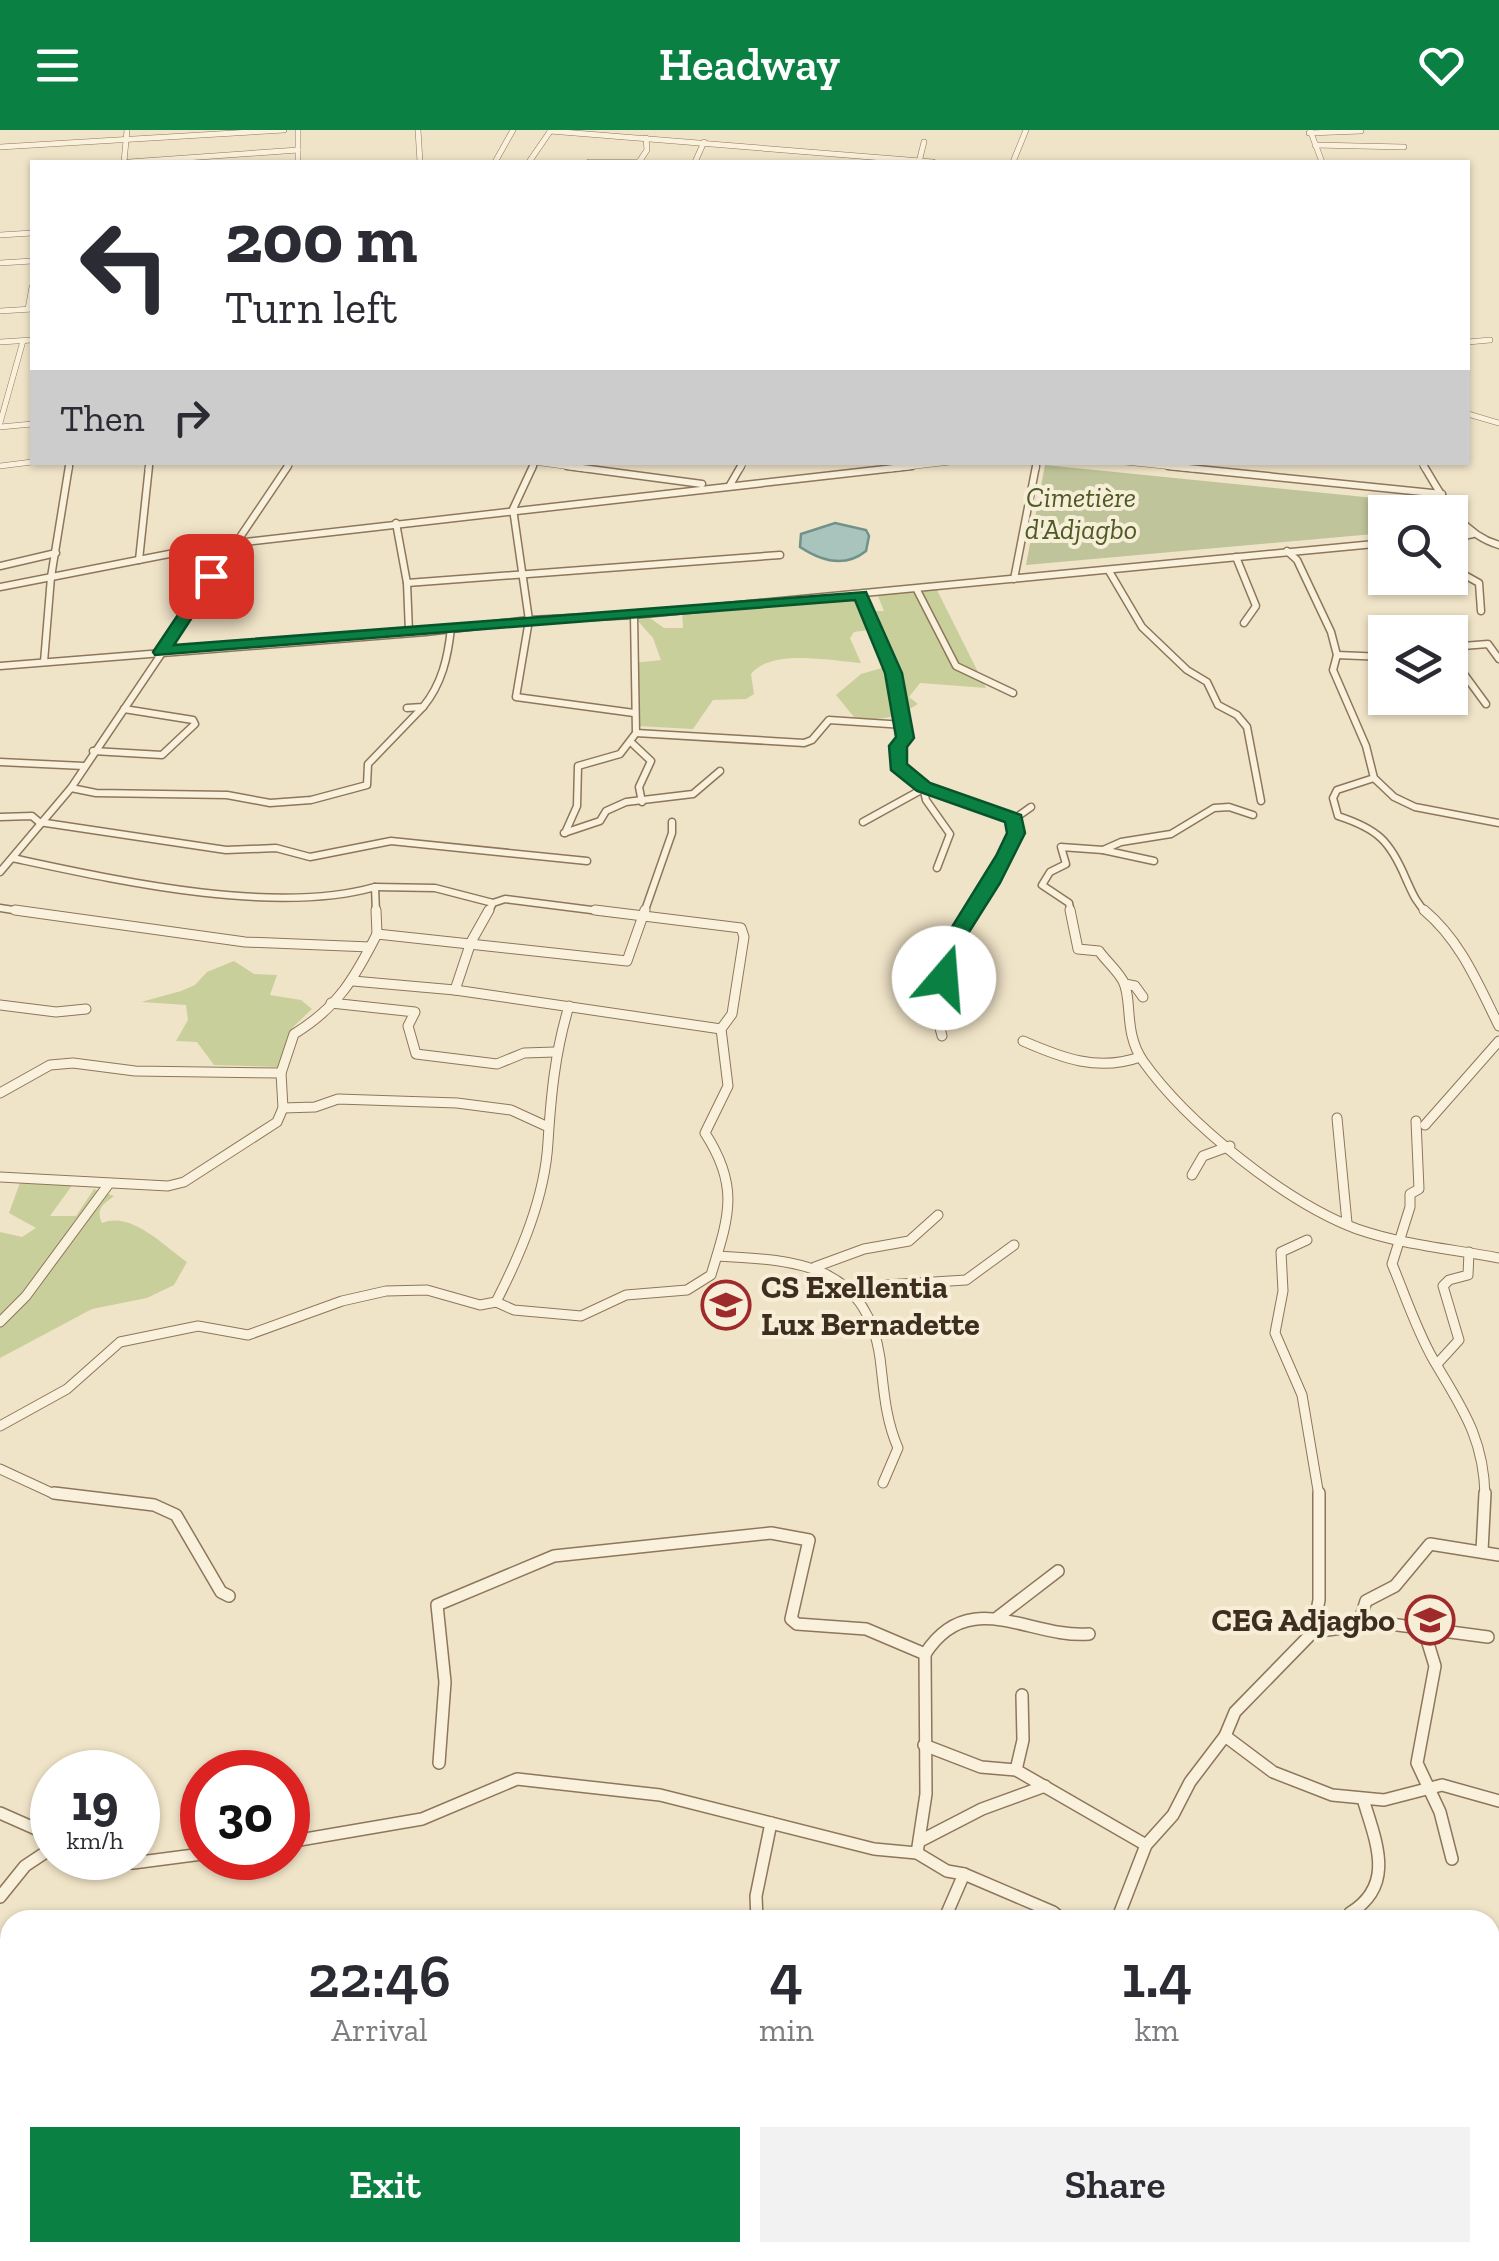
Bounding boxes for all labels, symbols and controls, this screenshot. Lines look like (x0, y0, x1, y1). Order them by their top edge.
icon: menu (30, 38, 85, 93)
text: Headway (659, 38, 840, 92)
icon: heart (1414, 38, 1469, 93)
text: 200 m (225, 196, 418, 280)
icon: left (60, 200, 190, 330)
text: Turn left (225, 281, 397, 335)
icon: right (164, 390, 219, 445)
text: Then (60, 395, 144, 441)
park label: Cimetière d'Adjagbo (1025, 481, 1137, 546)
map controls (1368, 495, 1468, 715)
button: search (1368, 495, 1468, 595)
pin (169, 534, 254, 619)
icon: arrive (184, 549, 239, 604)
button: layers (1368, 615, 1468, 715)
position arrow (892, 926, 996, 1030)
place label: CS Exellentia Lux Bernadette (761, 1268, 980, 1343)
school or university icon: CS Exellentia Lux Bernadette (700, 1279, 752, 1331)
school or university icon: CEG Adjagbo (1404, 1594, 1456, 1646)
place label: CEG Adjagbo (1211, 1601, 1395, 1639)
speed limit sign: 30 (180, 1750, 310, 1880)
text: 19 (72, 1773, 118, 1833)
text: km/h (66, 1825, 124, 1855)
text: 22:46 (308, 1940, 451, 2012)
text: 4 (770, 1940, 803, 2012)
text: 1.4 (1122, 1940, 1192, 2012)
text: Arrival (331, 2011, 428, 2049)
text: min (759, 2011, 814, 2049)
text: km (1135, 2011, 1179, 2049)
button: Exit (30, 2127, 740, 2242)
button: Share (760, 2127, 1470, 2242)

